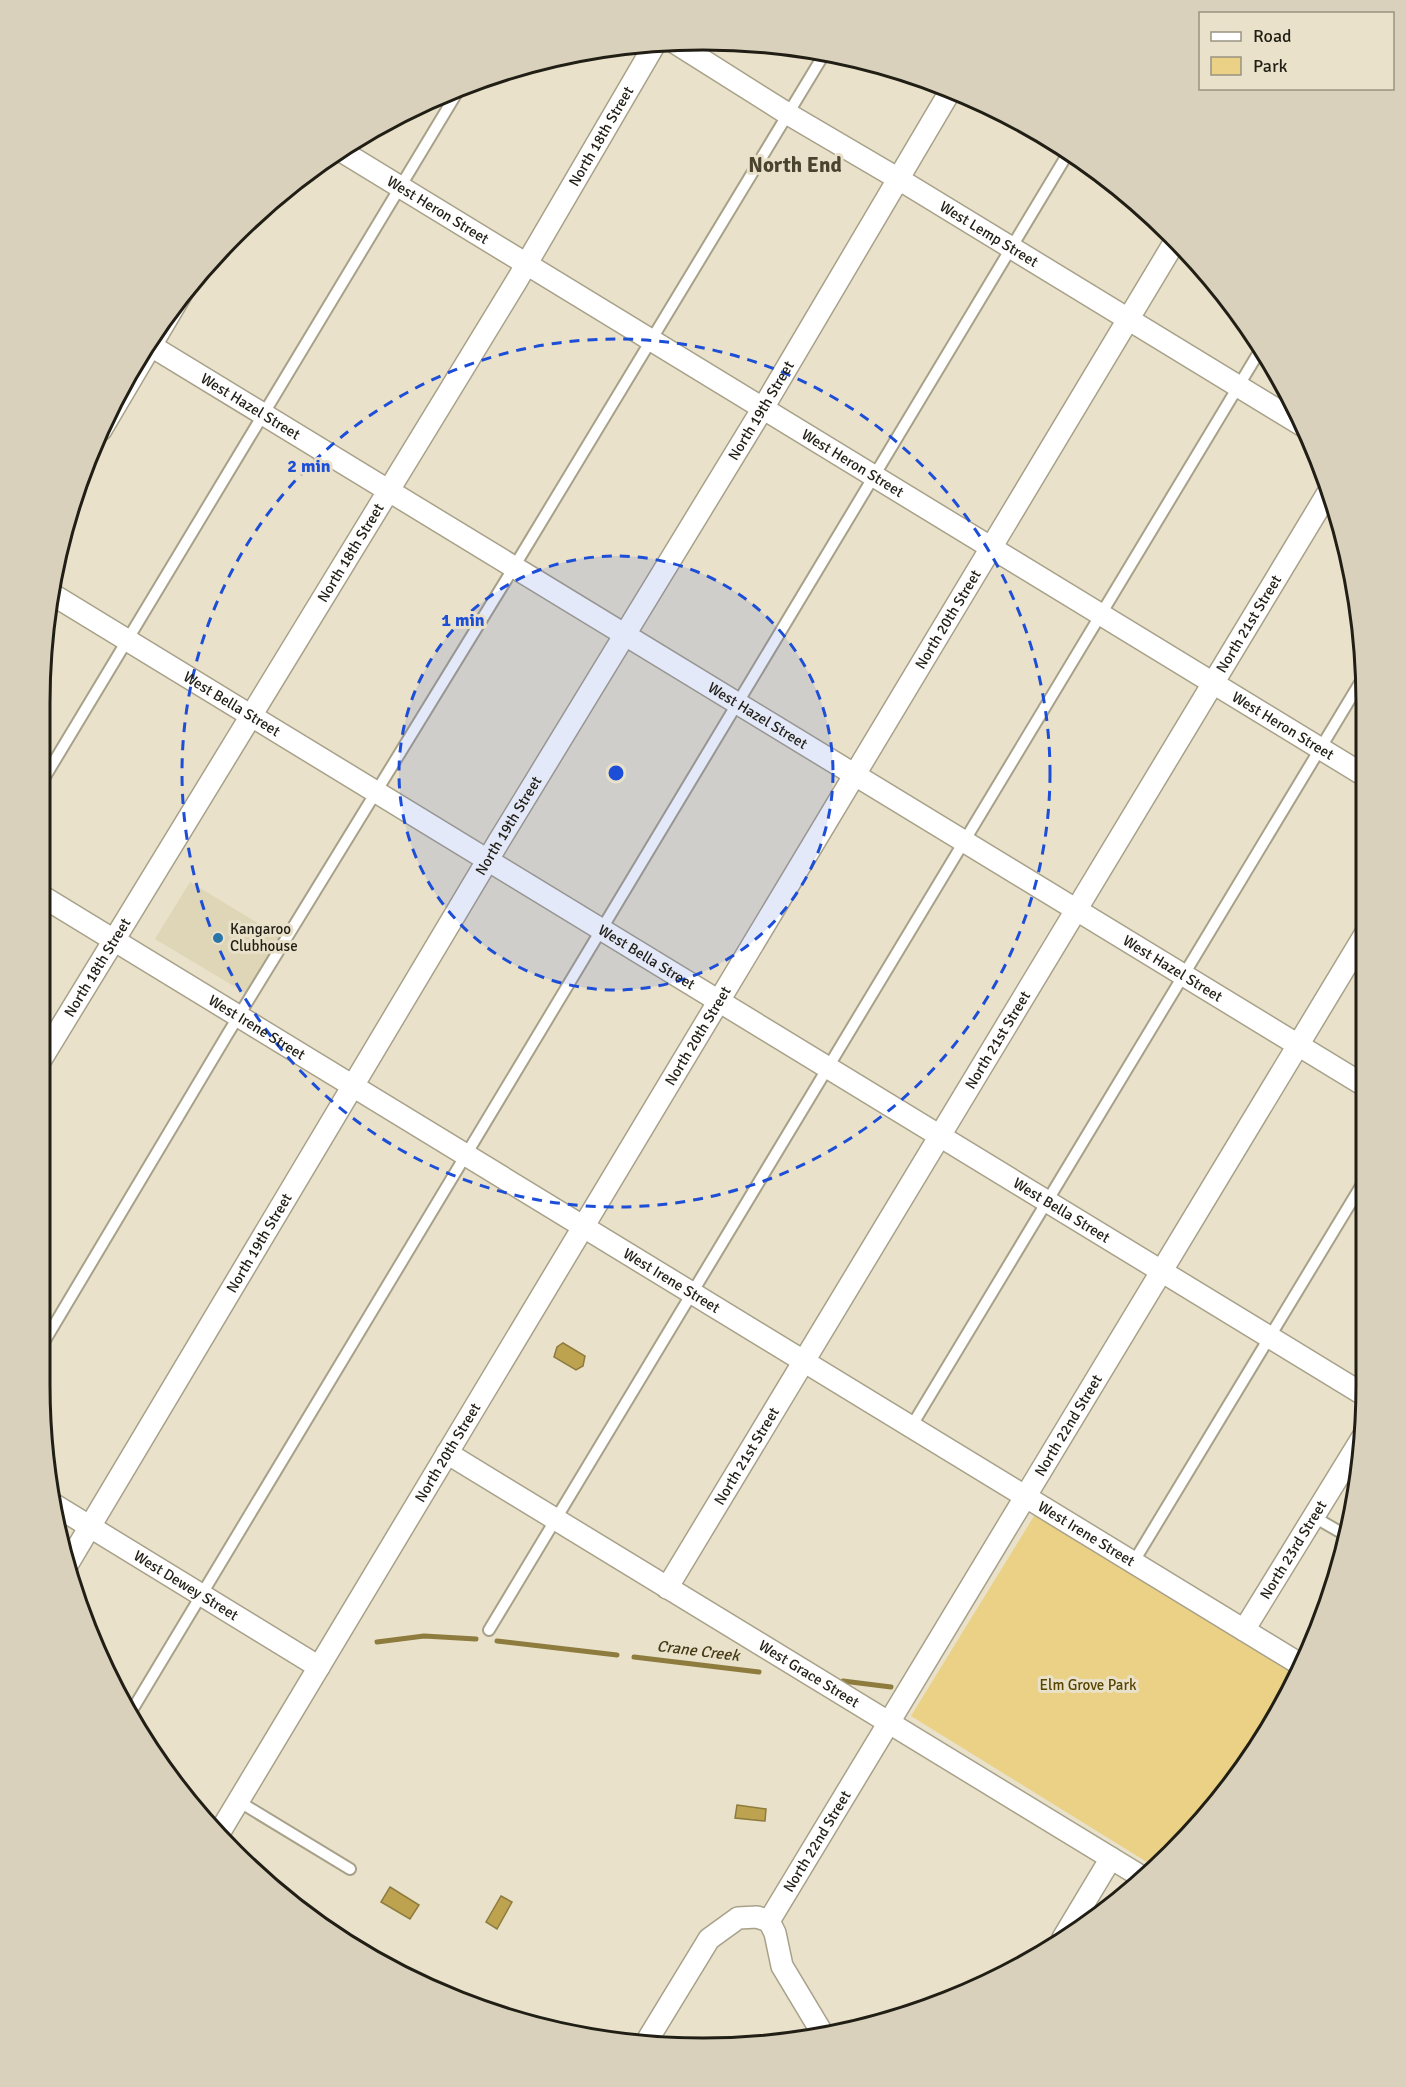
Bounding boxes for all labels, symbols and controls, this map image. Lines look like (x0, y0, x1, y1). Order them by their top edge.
legend (1199, 12, 1394, 90)
text: Road (1253, 25, 1292, 47)
text: Park (1253, 55, 1288, 77)
street label: North 18th Street (565, 83, 637, 190)
district label: North End (748, 152, 842, 178)
street label: West Heron Street (384, 172, 492, 248)
street label: West Lemp Street (936, 197, 1042, 271)
street label: North 19th Street (724, 358, 798, 464)
street label: West Hazel Street (197, 369, 304, 444)
street label: West Heron Street (798, 425, 907, 501)
text: 2 min (287, 455, 331, 477)
street label: North 18th Street (314, 500, 388, 606)
street label: North 20th Street (911, 566, 985, 672)
street label: North 21st Street (1212, 572, 1285, 676)
text: 1 min (441, 609, 485, 631)
street label: West Bella Street (180, 668, 284, 740)
street label: West Hazel Street (705, 678, 811, 753)
street label: West Heron Street (1229, 688, 1337, 764)
centre of rings (606, 763, 626, 783)
street label: North 19th Street (472, 773, 545, 879)
street label: North 18th Street (60, 915, 134, 1020)
place label: Kangaroo Clubhouse (230, 920, 298, 955)
street label: West Bella Street (595, 921, 698, 993)
marker: Kangaroo Clubhouse (211, 931, 225, 945)
street label: West Hazel Street (1120, 931, 1226, 1006)
street label: North 20th Street (661, 983, 735, 1089)
street label: North 21st Street (961, 988, 1034, 1092)
street label: West Irene Street (205, 991, 308, 1064)
street label: West Bella Street (1010, 1174, 1113, 1247)
street label: North 19th Street (223, 1190, 296, 1296)
street label: West Irene Street (620, 1244, 723, 1317)
street label: North 22nd Street (1031, 1371, 1106, 1479)
street label: North 20th Street (411, 1400, 484, 1506)
street label: North 21st Street (710, 1404, 783, 1508)
street label: West Irene Street (1035, 1497, 1138, 1570)
street label: North 23rd Street (1256, 1497, 1330, 1603)
street label: West Dewey Street (130, 1547, 242, 1624)
water label: Crane Creek (656, 1636, 742, 1666)
street label: West Grace Street (755, 1636, 862, 1711)
park label: Elm Grove Park (1040, 1676, 1137, 1694)
street label: North 22nd Street (780, 1787, 855, 1895)

